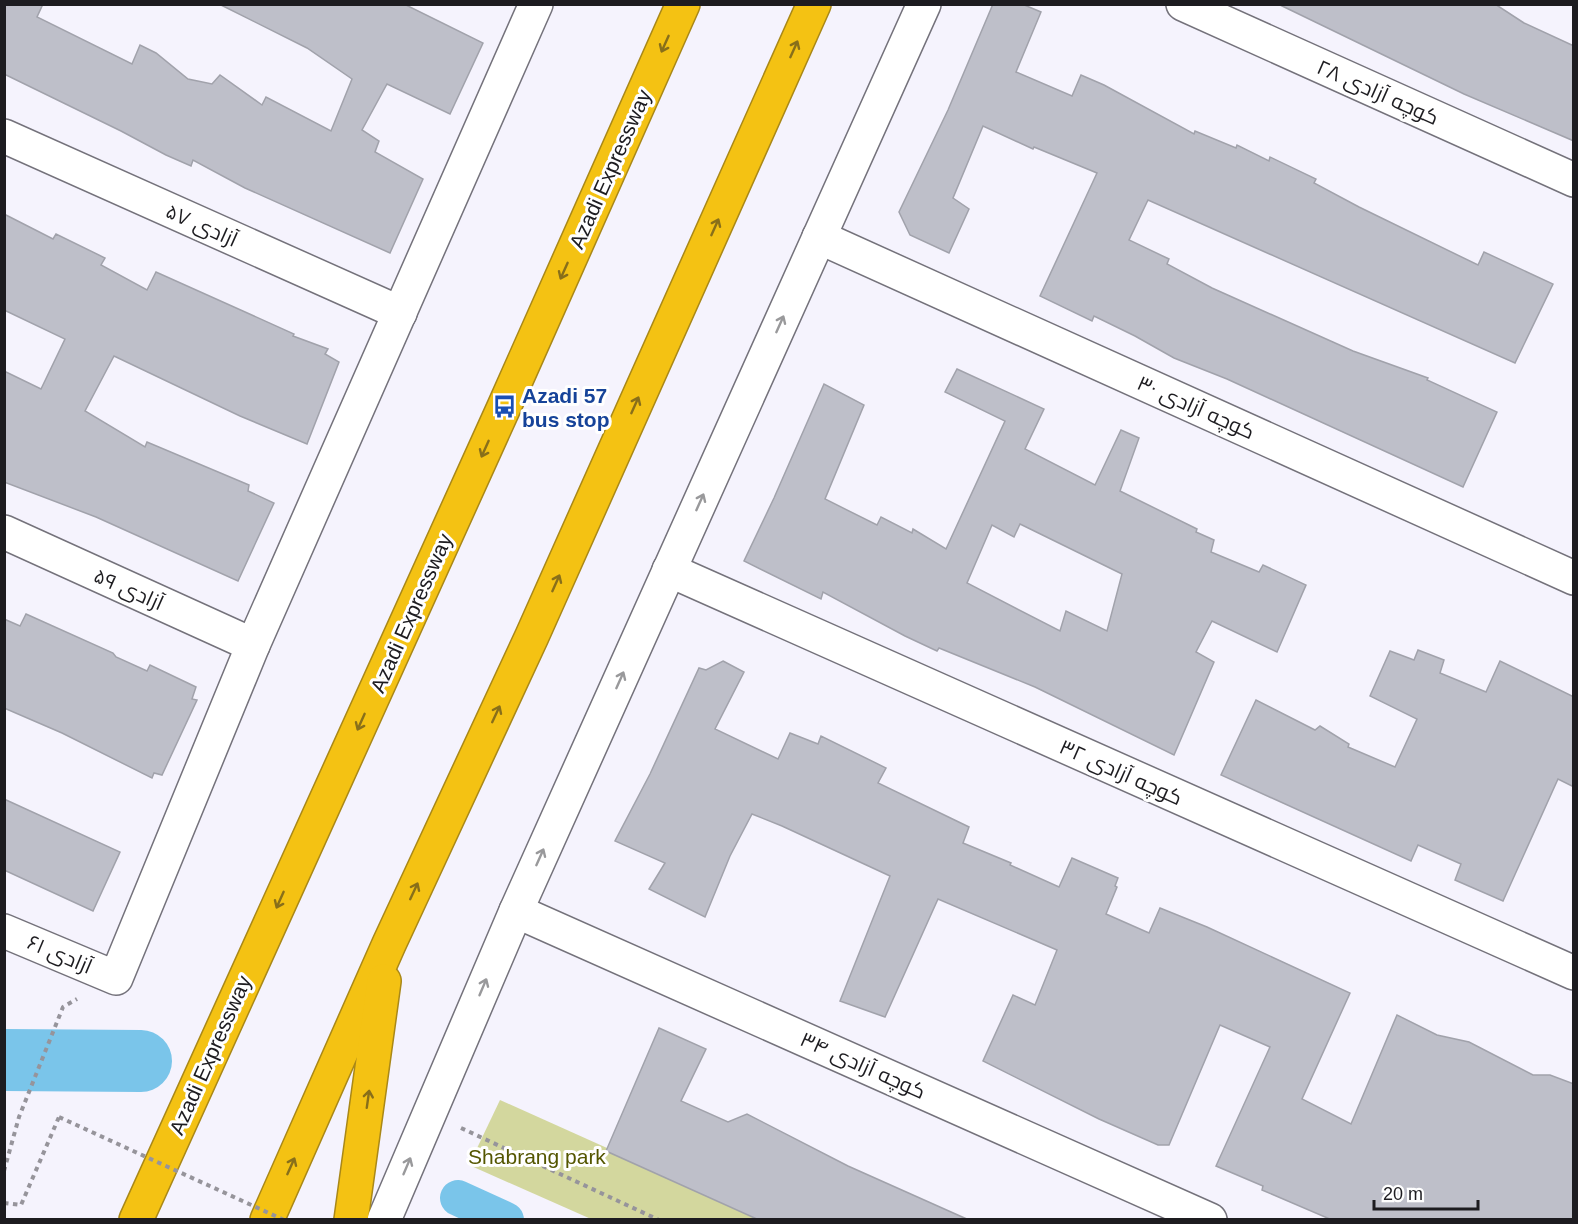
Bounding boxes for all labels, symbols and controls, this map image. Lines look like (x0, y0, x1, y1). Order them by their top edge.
one-way arrow (659, 35, 670, 53)
one-way arrow (789, 40, 801, 58)
street label: کوچه آزادی ۲۸ (1312, 55, 1442, 132)
street label: Azadi Expressway (565, 86, 656, 252)
street label: آزادی ۵۷ (162, 199, 242, 253)
one-way arrow (710, 218, 721, 236)
one-way arrow (558, 262, 570, 280)
one-way arrow (775, 315, 786, 333)
street label: کوچه آزادی ۳۰ (1133, 371, 1258, 446)
place label: Azadi 57 bus stop (522, 384, 610, 431)
bus stop icon: Azadi 57 bus stop (491, 394, 517, 420)
one-way arrow (630, 396, 642, 414)
one-way arrow (478, 440, 490, 458)
one-way arrow (695, 493, 706, 511)
street label: Azadi Expressway (366, 530, 457, 696)
street label: آزادی ۵۹ (90, 563, 168, 617)
one-way arrow (550, 574, 562, 592)
one-way arrow (614, 671, 626, 689)
one-way arrow (490, 705, 502, 723)
one-way arrow (354, 713, 366, 731)
street label: کوچه آزادی ۳۲ (1055, 735, 1186, 812)
one-way arrow (534, 849, 546, 867)
one-way arrow (409, 882, 420, 900)
one-way arrow (274, 891, 285, 909)
street label: آزادی ۶۱ (23, 930, 96, 980)
street label: Azadi Expressway (165, 972, 256, 1138)
one-way arrow (478, 978, 490, 996)
street label: کوچه آزادی ۳۴ (796, 1027, 929, 1106)
one-way arrow (362, 1090, 373, 1110)
park label: Shabrang park (468, 1145, 606, 1168)
one-way arrow (286, 1157, 297, 1176)
one-way arrow (402, 1157, 413, 1175)
scale bar (1374, 1173, 1478, 1211)
text: 20 m (1383, 1184, 1423, 1204)

